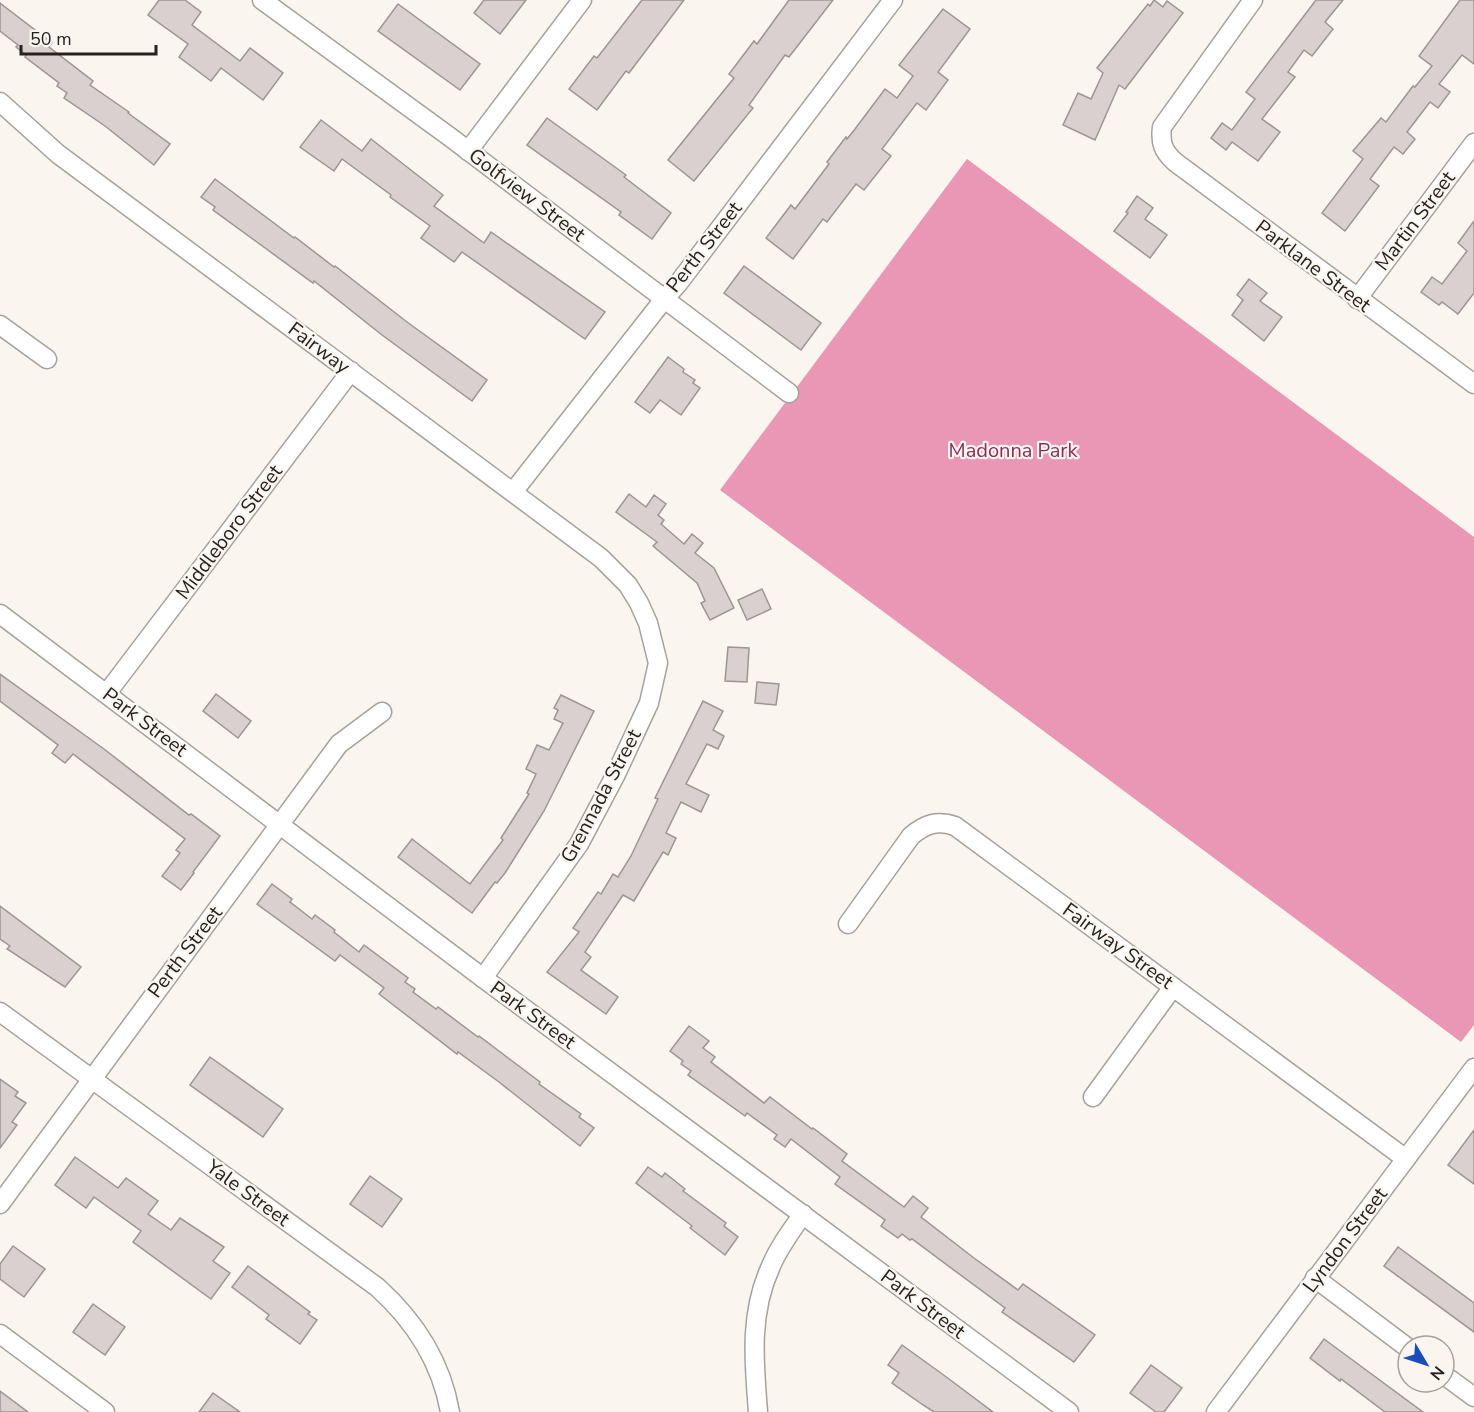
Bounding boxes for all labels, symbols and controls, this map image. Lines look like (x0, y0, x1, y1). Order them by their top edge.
scale bar (21, 18, 156, 56)
text: 50 m (30, 27, 72, 51)
street label: Golfview Street (463, 142, 592, 248)
street label: Martin Street (1369, 165, 1462, 276)
street label: Perth Street (660, 195, 749, 298)
street label: Parklane Street (1250, 214, 1377, 319)
street label: Fairway (283, 316, 356, 381)
park label: Madonna Park (949, 437, 1078, 464)
street label: Middleboro Street (169, 458, 289, 605)
street label: Park Street (97, 681, 194, 763)
street label: Grennada Street (554, 724, 648, 867)
street label: Fairway Street (1057, 897, 1180, 996)
street label: Perth Street (142, 900, 229, 1003)
street label: Park Street (485, 975, 582, 1056)
street label: Yale Street (200, 1153, 296, 1233)
street label: Lyndon Street (1296, 1181, 1394, 1298)
street label: Park Street (875, 1263, 972, 1345)
north arrow (1396, 1334, 1456, 1394)
text: N (1425, 1361, 1449, 1384)

